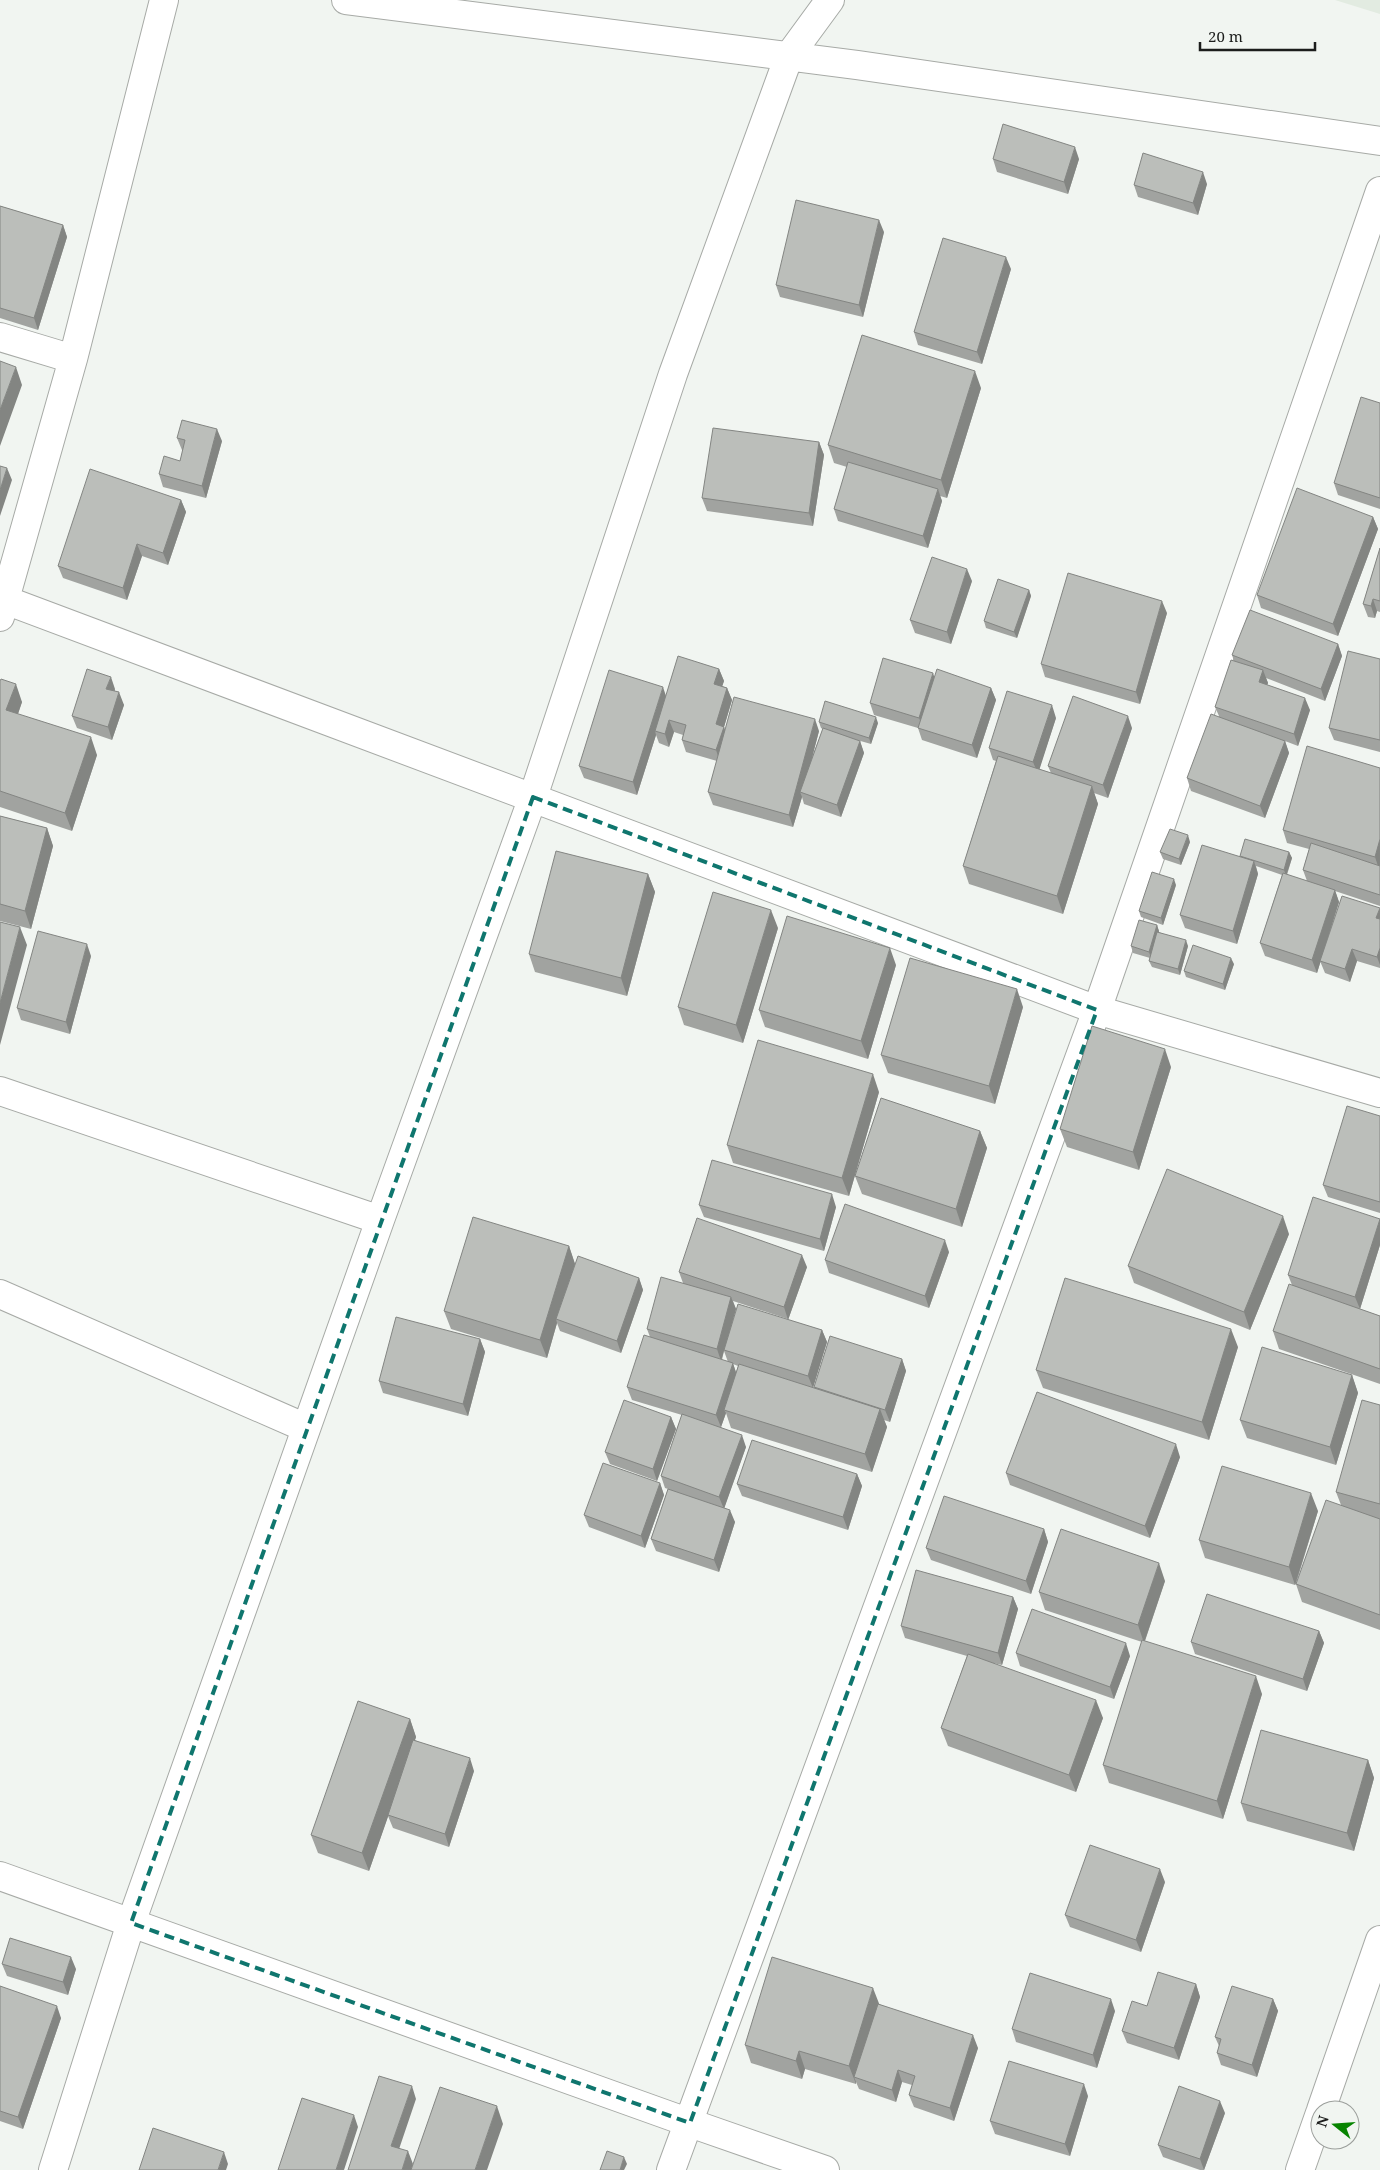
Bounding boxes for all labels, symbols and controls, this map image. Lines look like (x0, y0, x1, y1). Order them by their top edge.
scale bar (1200, 20, 1315, 52)
text: 20 m (1208, 26, 1243, 46)
north arrow (1310, 2100, 1360, 2150)
text: N (1311, 2113, 1333, 2129)

